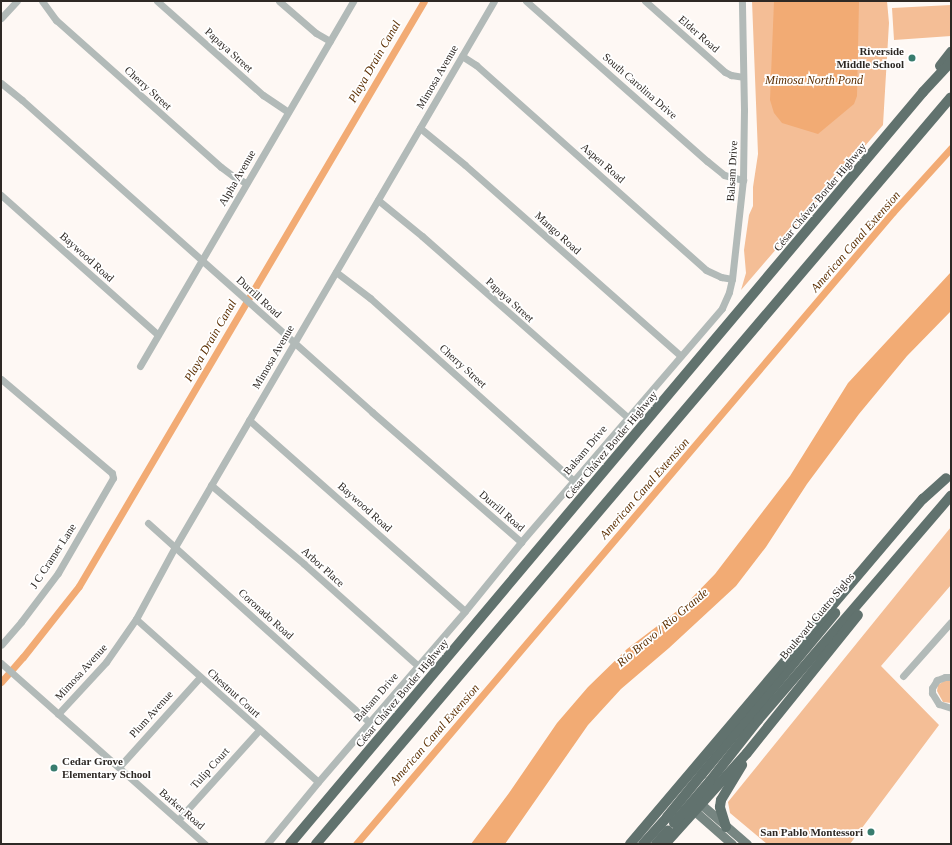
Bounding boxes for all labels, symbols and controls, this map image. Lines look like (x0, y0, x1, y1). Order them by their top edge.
street label: Elder Road (676, 13, 722, 55)
water label: Playa Drain Canal (346, 19, 404, 105)
street label: Papaya Street (202, 25, 256, 75)
street label: Mimosa Avenue (413, 42, 461, 112)
place label: Riverside Middle School (836, 45, 904, 71)
street label: South Carolina Drive (600, 50, 680, 122)
marker: Riverside Middle School (907, 53, 917, 63)
street label: Cherry Street (122, 63, 174, 113)
water label: Mimosa North Pond (765, 74, 863, 88)
street label: Aspen Road (578, 140, 628, 186)
street label: Balsam Drive (724, 140, 740, 202)
street label: César Chávez Border Highway (771, 140, 869, 254)
street label: Alpha Avenue (216, 147, 258, 209)
water label: American Canal Extension (808, 188, 904, 296)
street label: Mango Road (532, 209, 584, 257)
street label: Baywood Road (57, 229, 117, 285)
street label: Durrill Road (234, 273, 284, 321)
street label: Papaya Street (483, 275, 537, 325)
water label: Playa Drain Canal (182, 298, 240, 384)
street label: Mimosa Avenue (249, 322, 297, 392)
street label: Cherry Street (437, 341, 489, 391)
street label: César Chávez Border Highway (562, 388, 660, 502)
street label: Balsam Drive (560, 422, 610, 478)
water label: American Canal Extension (597, 435, 693, 543)
street label: Baywood Road (335, 479, 395, 535)
street label: Durrill Road (477, 488, 527, 534)
street label: J C Cramer Lane (27, 521, 79, 591)
street label: Arbor Place (299, 544, 347, 590)
street label: Boulevard Cuatro Siglos (777, 570, 857, 662)
street label: Coronado Road (236, 586, 296, 642)
water label: Río Bravo / Rio Grande (614, 586, 712, 670)
street label: César Chávez Border Highway (353, 636, 451, 750)
street label: Mimosa Avenue (52, 641, 110, 703)
street label: Chestnut Court (205, 666, 263, 720)
street label: Balsam Drive (351, 670, 401, 724)
water label: American Canal Extension (387, 681, 483, 789)
street label: Plum Avenue (126, 688, 176, 740)
street label: Tulip Court (188, 745, 232, 791)
place label: Cedar Grove Elementary School (62, 755, 151, 781)
marker: Cedar Grove Elementary School (49, 763, 59, 773)
street label: Barker Road (157, 786, 207, 832)
place label: San Pablo Montessori (760, 825, 863, 839)
marker: San Pablo Montessori (866, 827, 876, 837)

